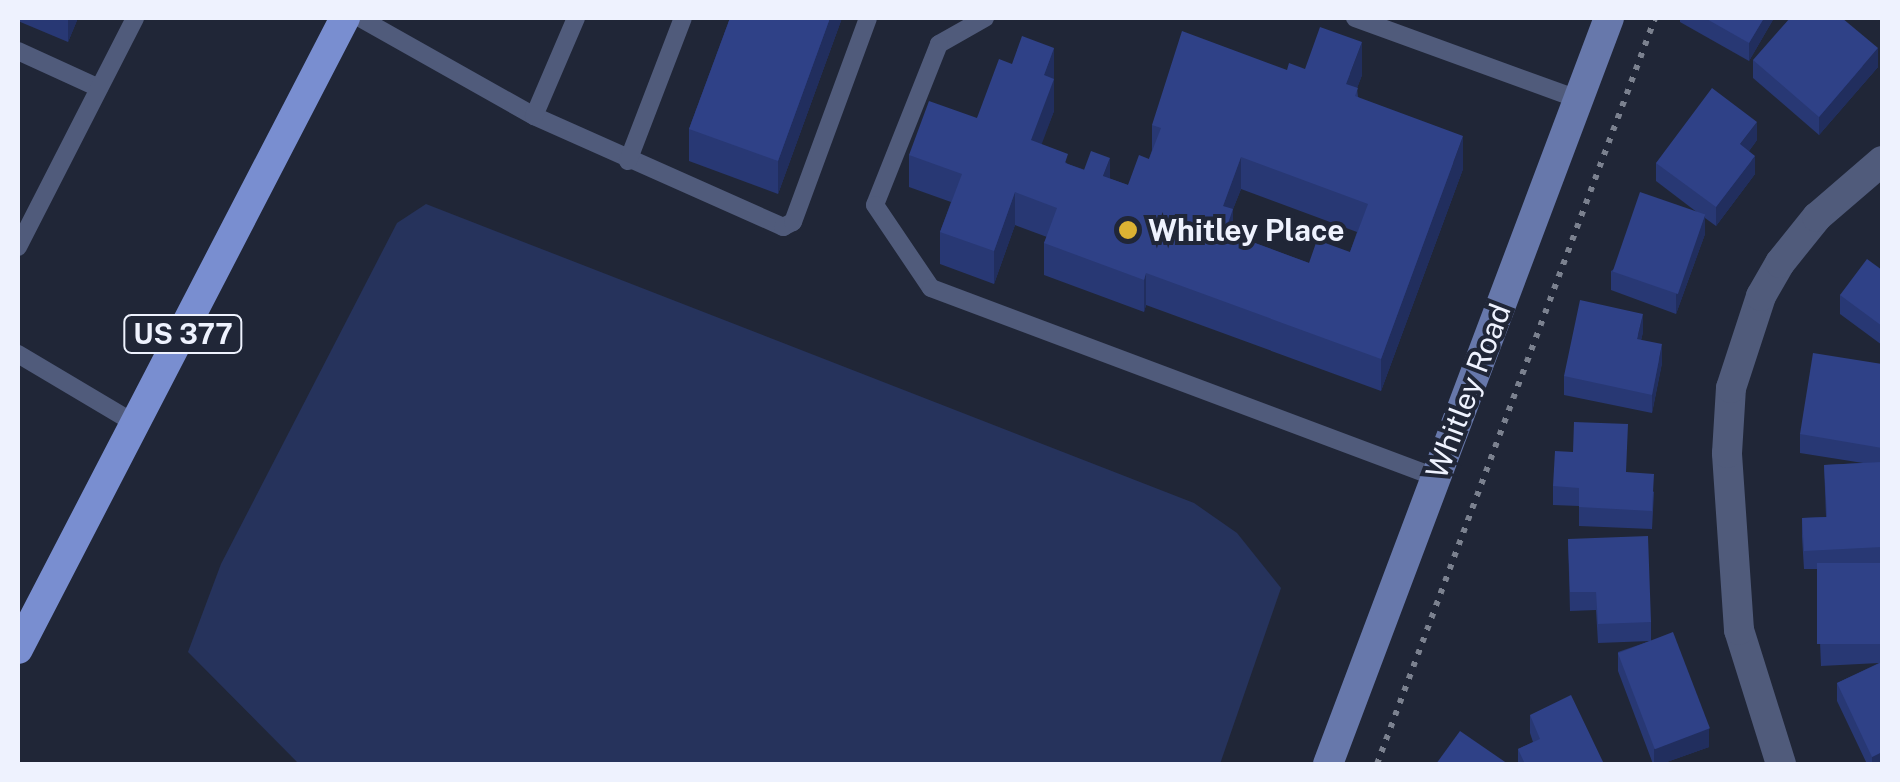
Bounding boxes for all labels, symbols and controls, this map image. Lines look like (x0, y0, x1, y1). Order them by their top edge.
place label: Whitley Place (1148, 212, 1345, 248)
marker: Whitley Place (1117, 219, 1139, 241)
street label: Whitley Road (1418, 298, 1518, 484)
road number: US 377 (123, 311, 243, 357)

